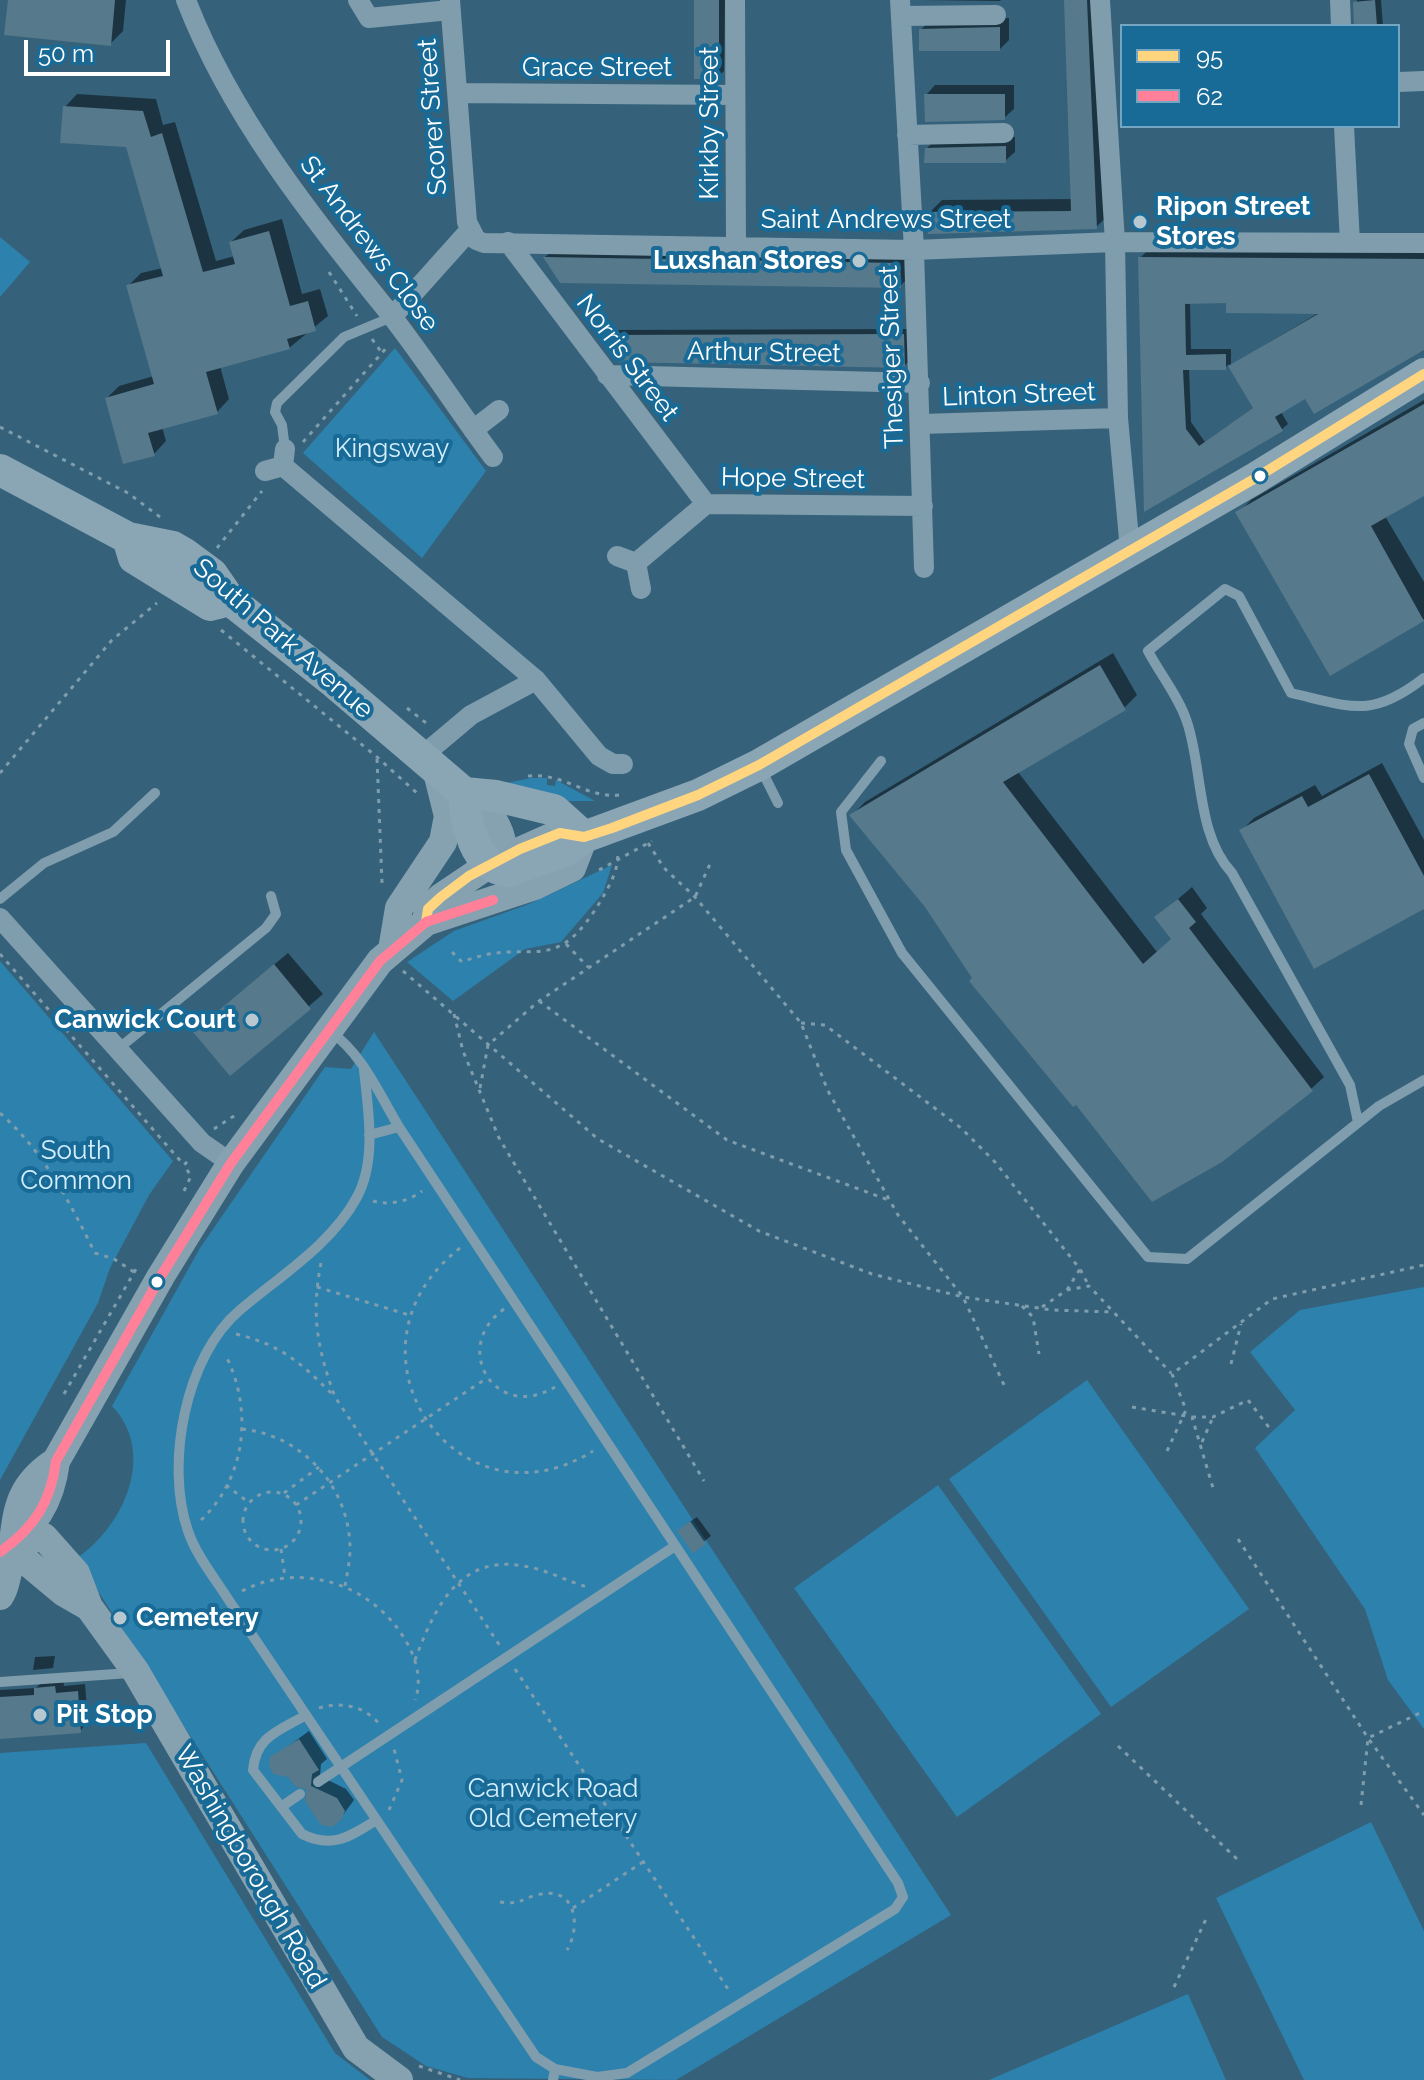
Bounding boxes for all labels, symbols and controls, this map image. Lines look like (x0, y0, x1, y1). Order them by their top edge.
scale bar (28, 24, 174, 74)
legend (1120, 24, 1400, 128)
street label: Scorer Street (412, 38, 454, 196)
text: 50 m (38, 39, 94, 68)
text: 95 (1196, 42, 1223, 71)
street label: Kirkby Street (694, 46, 726, 200)
street label: Grace Street (522, 52, 672, 84)
text: 62 (1196, 82, 1223, 111)
street label: St Andrews Close (293, 150, 445, 338)
place label: Ripon Street Stores (1156, 191, 1310, 252)
street label: Saint Andrews Street (761, 204, 1011, 236)
marker: Ripon Street Stores (1131, 213, 1149, 231)
place label: Luxshan Stores (653, 245, 843, 277)
marker: Luxshan Stores (850, 252, 868, 270)
street label: Thesiger Street (873, 265, 911, 449)
street label: Norris Street (569, 289, 685, 427)
street label: Arthur Street (687, 336, 841, 370)
street label: Linton Street (942, 377, 1096, 413)
park label: Kingsway (335, 433, 449, 465)
street label: Hope Street (721, 462, 865, 496)
unlabelled marker (1252, 468, 1268, 484)
street label: South Park Avenue (187, 552, 379, 726)
place label: Canwick Court (54, 1004, 236, 1036)
marker: Canwick Court (243, 1011, 261, 1029)
park label: South Common (20, 1135, 132, 1196)
unlabelled marker (149, 1274, 165, 1290)
place label: Cemetery (136, 1602, 259, 1634)
marker: Cemetery (111, 1609, 129, 1627)
place label: Pit Stop (56, 1699, 153, 1731)
marker: Pit Stop (31, 1706, 49, 1724)
street label: Washingborough Road (168, 1740, 332, 1994)
park label: Canwick Road Old Cemetery (468, 1773, 638, 1834)

